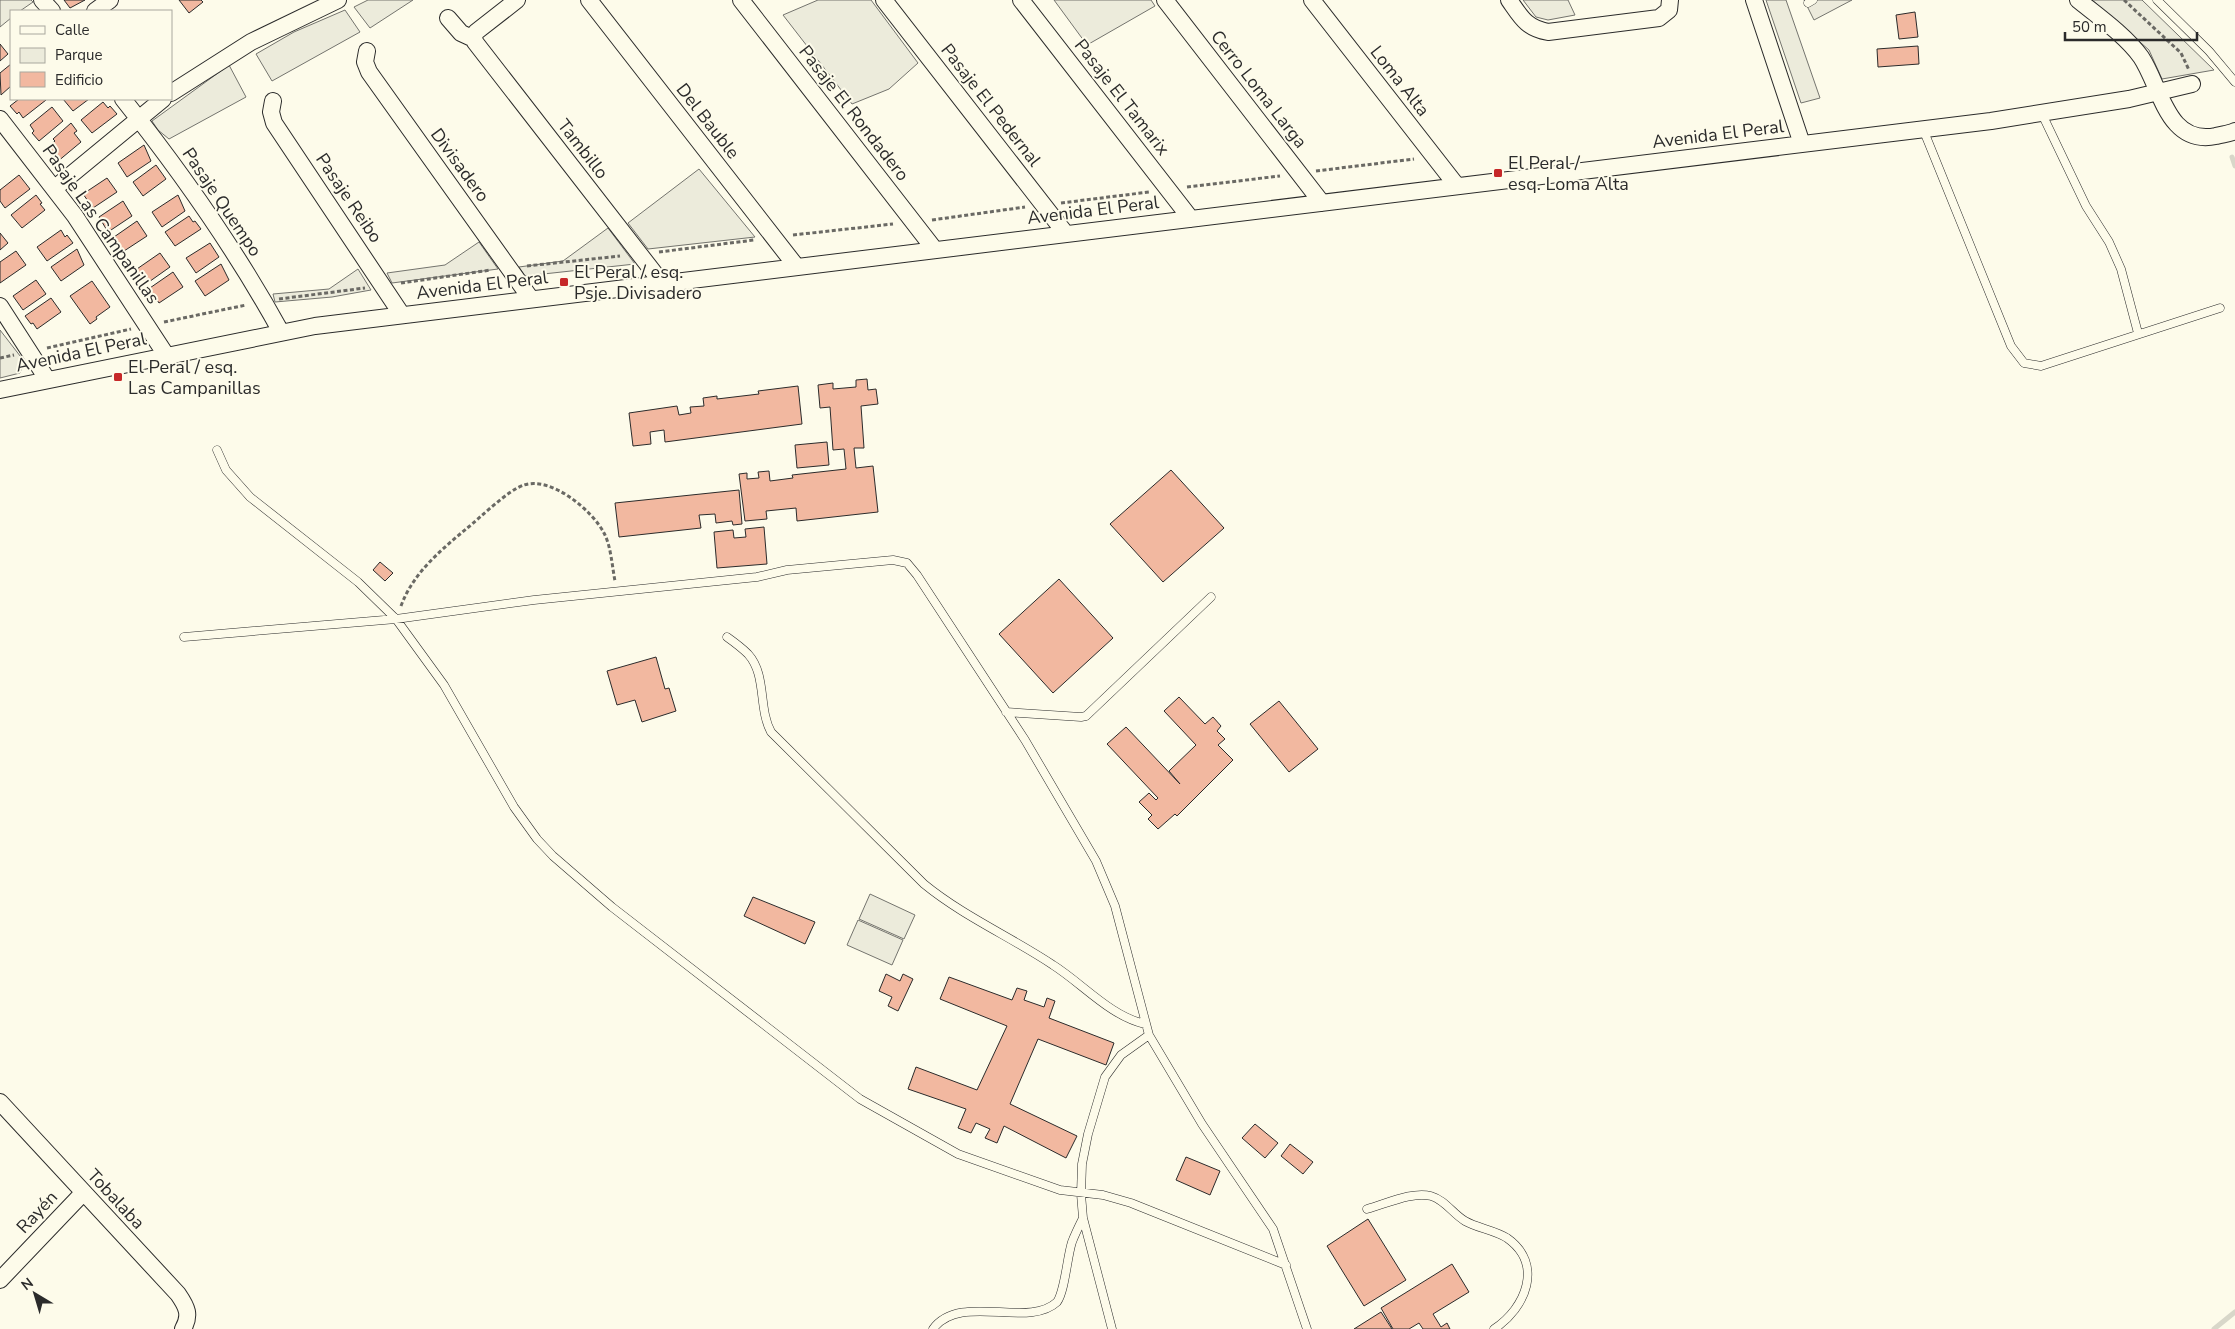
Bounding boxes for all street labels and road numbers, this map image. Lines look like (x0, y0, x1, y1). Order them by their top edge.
street label: Cerro Loma Larga (1205, 25, 1313, 153)
street label: Pasaje El Tamarix (1069, 34, 1175, 161)
street label: Pasaje El Pedernal (935, 39, 1047, 172)
street label: Pasaje El Rondadero (793, 40, 915, 186)
street label: Loma Alta (1365, 41, 1435, 121)
street label: Del Bauble (671, 78, 745, 164)
street label: Tambillo (552, 114, 614, 184)
street label: Avenida El Peral (1651, 114, 1786, 154)
street label: Divisadero (425, 123, 495, 207)
street label: Pasaje Las Campanillas (37, 139, 165, 309)
street label: Pasaje Quempo (177, 143, 267, 261)
street label: Pasaje Reibo (310, 148, 388, 248)
street label: Avenida El Peral (1026, 190, 1161, 230)
street label: Avenida El Peral (415, 265, 550, 305)
street label: Avenida El Peral (14, 326, 149, 378)
street label: Tobalaba (82, 1164, 150, 1234)
street label: Rayén (11, 1185, 63, 1239)

